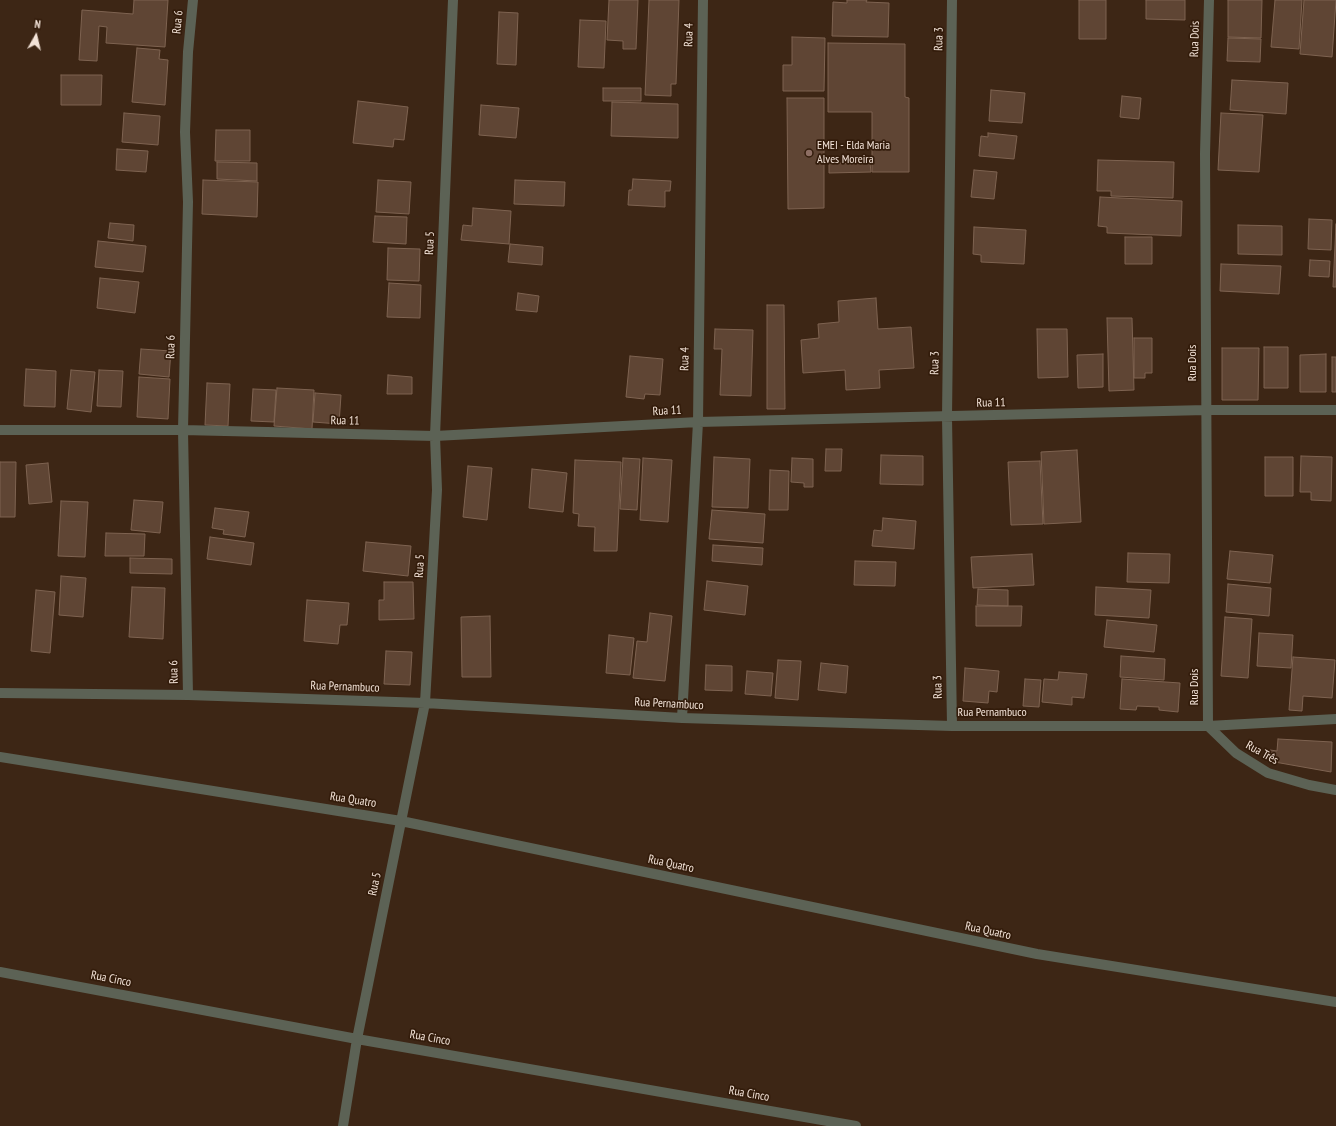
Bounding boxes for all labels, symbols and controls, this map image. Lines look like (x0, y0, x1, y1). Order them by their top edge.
street label: Rua 6 (170, 9, 186, 35)
north arrow (16, 16, 56, 56)
text: N (34, 17, 42, 31)
street label: Rua Dois (1187, 21, 1203, 57)
street label: Rua 4 (682, 23, 696, 47)
street label: Rua 3 (932, 27, 946, 51)
place label: EMEI - Elda Maria Alves Moreira (817, 139, 890, 167)
marker: EMEI - Elda Maria Alves Moreira (804, 148, 814, 158)
street label: Rua 5 (422, 231, 438, 255)
street label: Rua 6 (164, 335, 178, 359)
street label: Rua Dois (1186, 345, 1200, 381)
street label: Rua 4 (678, 347, 692, 371)
street label: Rua 3 (928, 351, 942, 375)
street label: Rua 11 (976, 396, 1006, 410)
street label: Rua 11 (652, 403, 682, 419)
street label: Rua 11 (330, 414, 360, 428)
street label: Rua 5 (412, 554, 428, 578)
street label: Rua 6 (167, 660, 181, 684)
street label: Rua Dois (1188, 669, 1202, 705)
street label: Rua 3 (931, 675, 945, 699)
street label: Rua Pernambuco (310, 679, 380, 695)
street label: Rua Pernambuco (634, 695, 704, 713)
street label: Rua Pernambuco (957, 706, 1027, 720)
street label: Rua Três (1243, 738, 1281, 768)
street label: Rua Quatro (329, 789, 377, 811)
street label: Rua Quatro (647, 852, 695, 876)
street label: Rua 5 (365, 871, 385, 897)
street label: Rua Quatro (964, 919, 1012, 943)
street label: Rua Cinco (90, 968, 132, 990)
street label: Rua Cinco (409, 1027, 451, 1049)
street label: Rua Cinco (728, 1083, 770, 1105)

